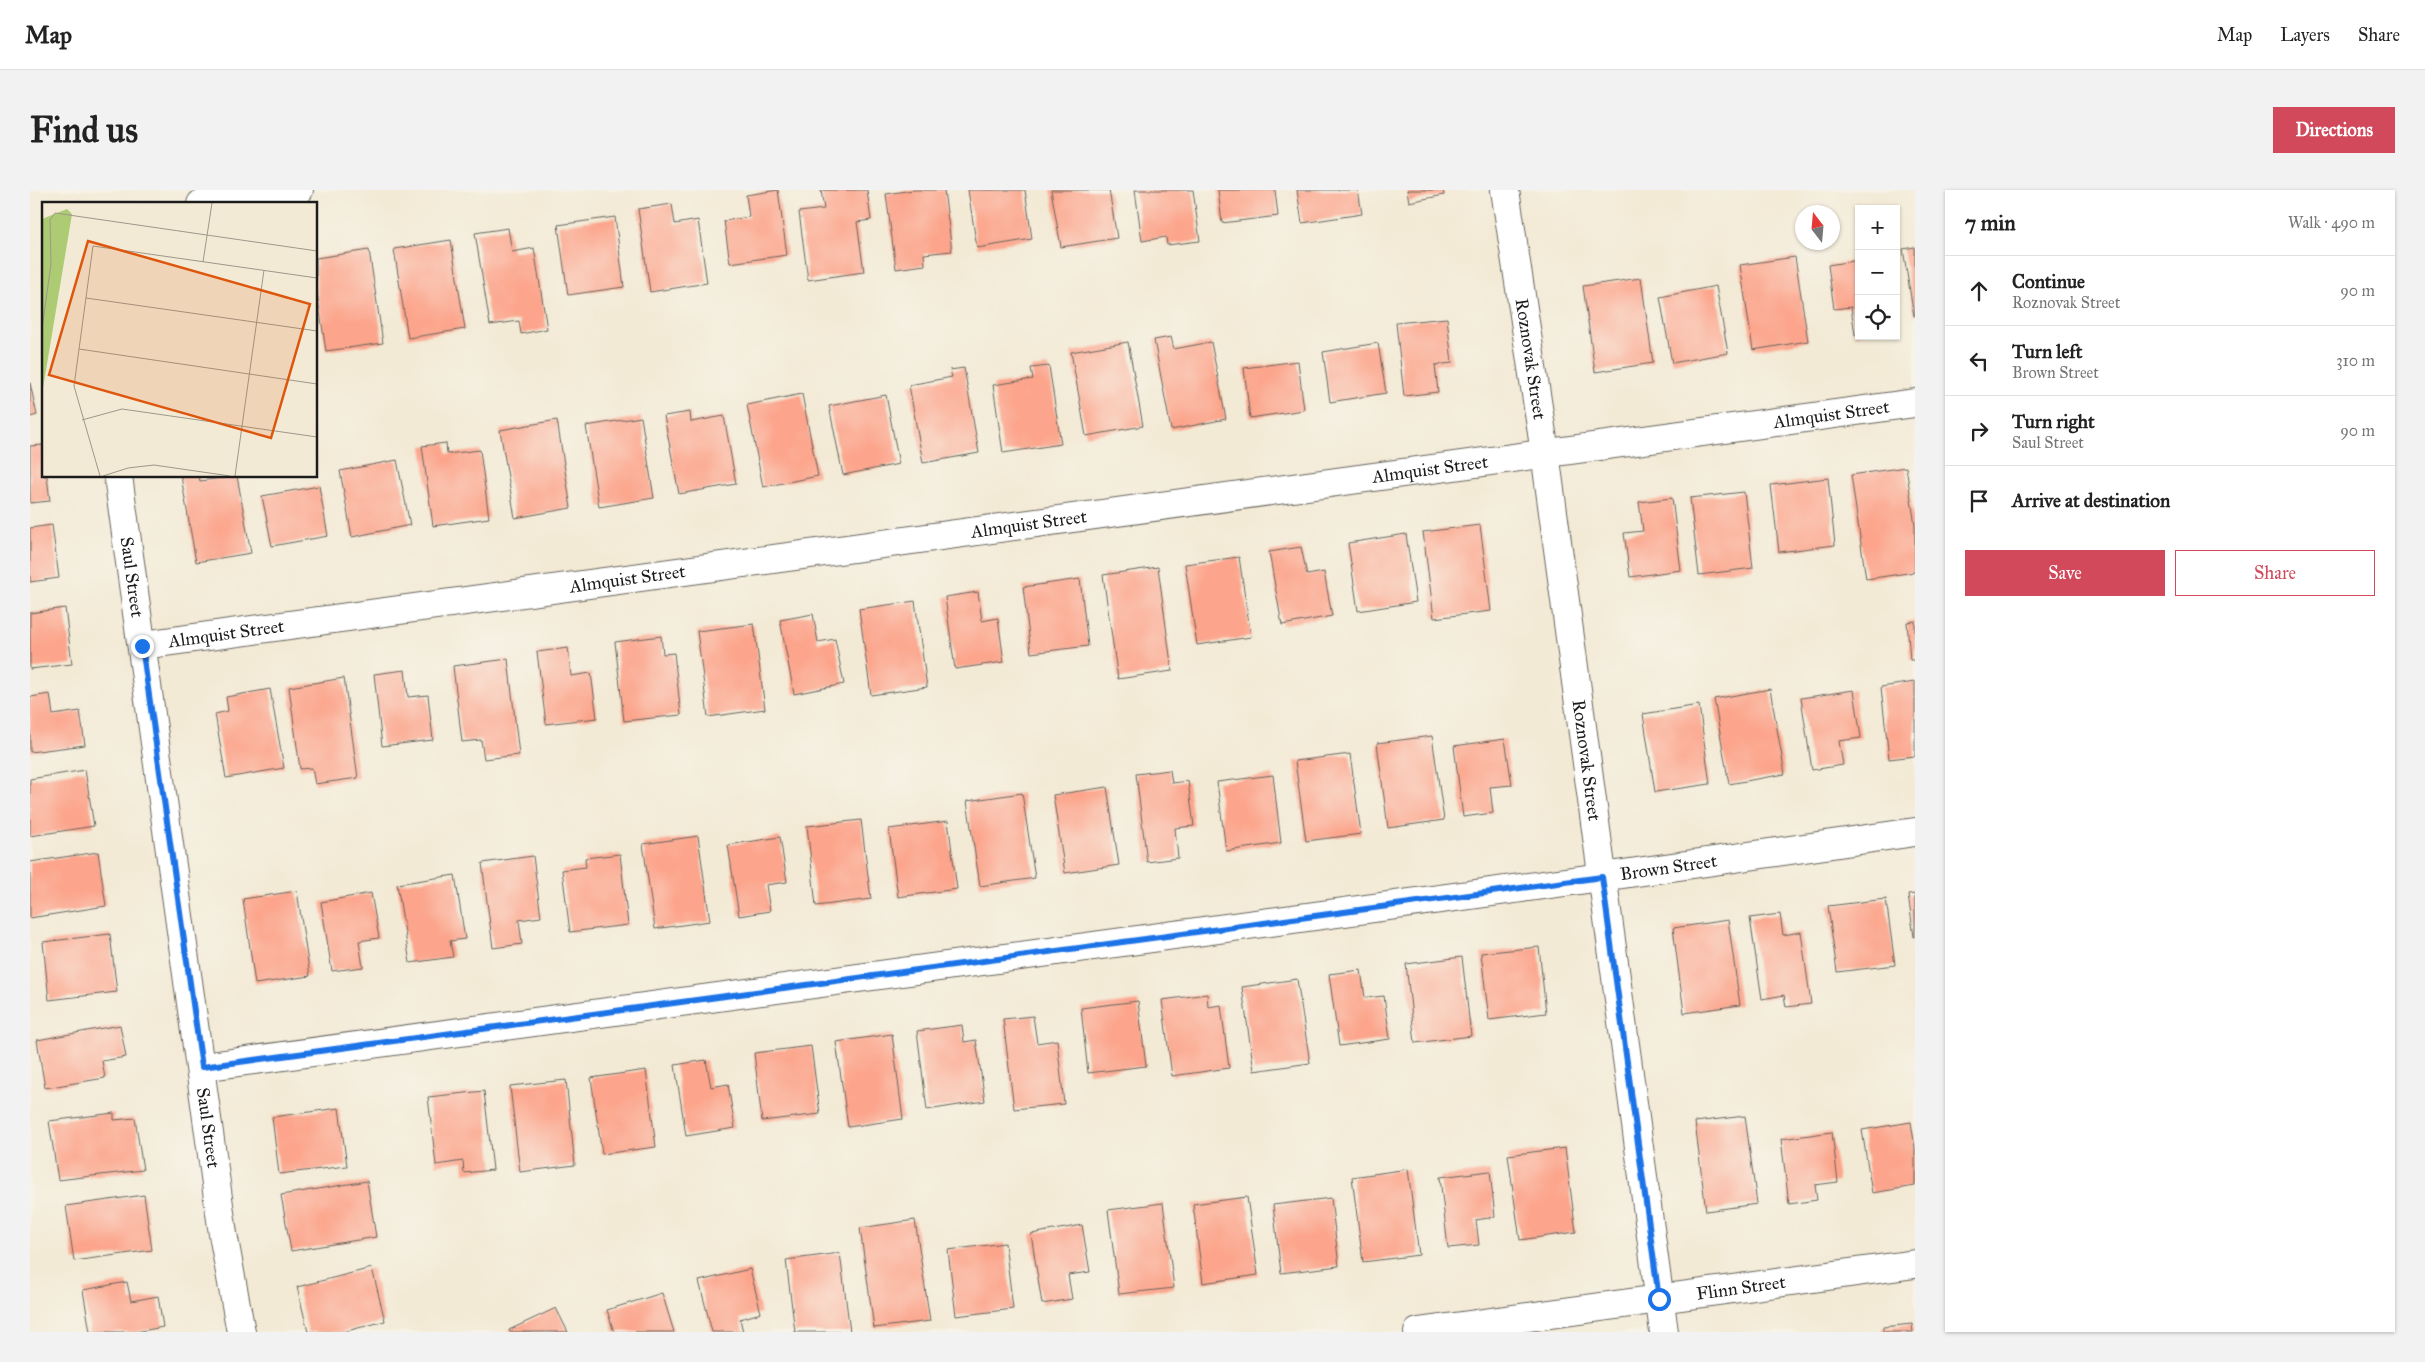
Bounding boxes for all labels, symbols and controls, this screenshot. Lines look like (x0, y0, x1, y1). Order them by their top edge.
text: Map (25, 20, 72, 50)
text: Map (2217, 24, 2252, 46)
text: Layers (2280, 24, 2330, 46)
text: Share (2358, 24, 2400, 46)
button: Directions (2273, 107, 2395, 153)
text: Find us (30, 109, 138, 152)
inset map (42, 202, 318, 478)
north arrow (1795, 205, 1840, 250)
map controls (1855, 205, 1900, 340)
button: + (1855, 205, 1900, 250)
text: 7 min (1965, 210, 2016, 236)
text: Walk · 490 m (2288, 213, 2375, 232)
button: − (1855, 250, 1900, 295)
text: Continue (2012, 270, 2085, 293)
icon: ahead (1965, 277, 1993, 305)
text: 90 m (2340, 281, 2375, 300)
text: Roznovak Street (2012, 293, 2120, 312)
button: locate (1855, 295, 1900, 340)
street label: Roznovak Street (1511, 297, 1551, 422)
text: Turn left (2012, 340, 2082, 363)
icon: left (1965, 347, 1993, 375)
text: 310 m (2336, 351, 2375, 370)
text: Brown Street (2012, 363, 2099, 382)
street label: Almquist Street (1771, 396, 1891, 433)
text: Turn right (2012, 410, 2095, 433)
icon: right (1965, 417, 1993, 445)
text: 90 m (2340, 421, 2375, 440)
text: Saul Street (2012, 433, 2084, 452)
street label: Almquist Street (1370, 450, 1490, 488)
icon: arrive (1965, 487, 1993, 515)
text: Arrive at destination (2012, 489, 2170, 512)
street label: Almquist Street (968, 505, 1089, 543)
street label: Saul Street (116, 535, 149, 619)
button: Save (1965, 550, 2165, 596)
button: Share (2175, 550, 2375, 596)
street label: Almquist Street (567, 560, 687, 598)
street label: Almquist Street (166, 615, 286, 653)
route end (131, 635, 154, 658)
street label: Roznovak Street (1567, 698, 1606, 823)
street label: Brown Street (1618, 850, 1719, 885)
street label: Saul Street (192, 1086, 225, 1170)
street label: Flinn Street (1695, 1271, 1788, 1305)
route start (1648, 1288, 1671, 1311)

